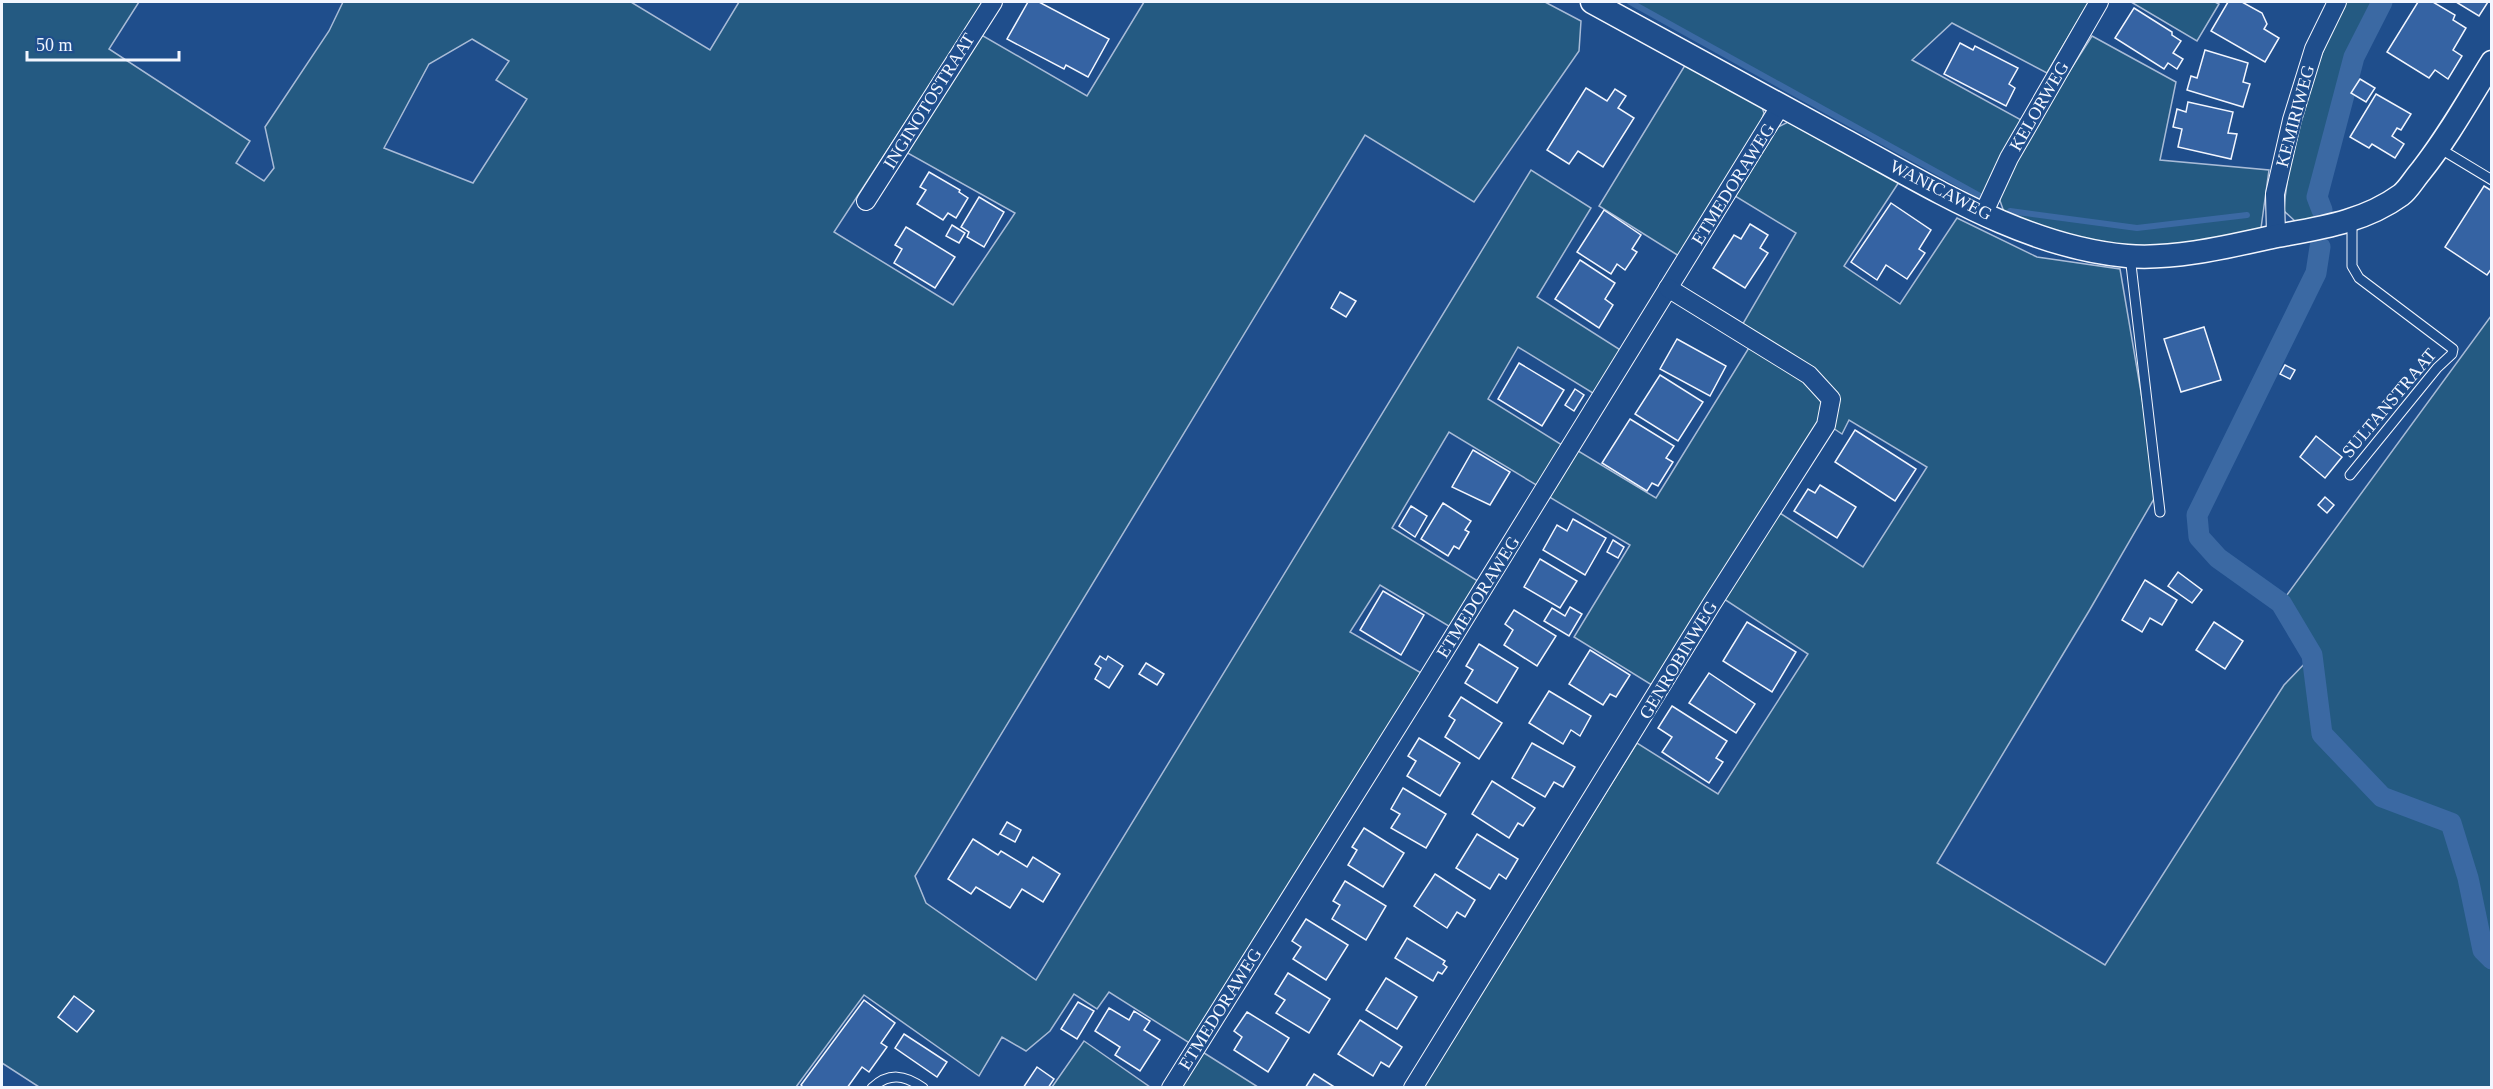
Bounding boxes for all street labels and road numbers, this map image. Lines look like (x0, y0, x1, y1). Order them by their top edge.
street label: INGINOTOSTRAAT (879, 30, 979, 172)
street label: KELORWEG (2005, 58, 2073, 154)
street label: KEMIRIWEG (2272, 63, 2318, 169)
street label: ETMEDORAWEG (1688, 120, 1778, 248)
street label: WANICAWEG (1887, 156, 1995, 224)
street label: SULTANSTRAAT (2338, 345, 2440, 461)
street label: ETMEDORAWEG (1433, 533, 1523, 661)
street label: GENROBINWEG (1635, 597, 1721, 723)
street label: ETMEDORAWEG (1175, 945, 1265, 1073)

